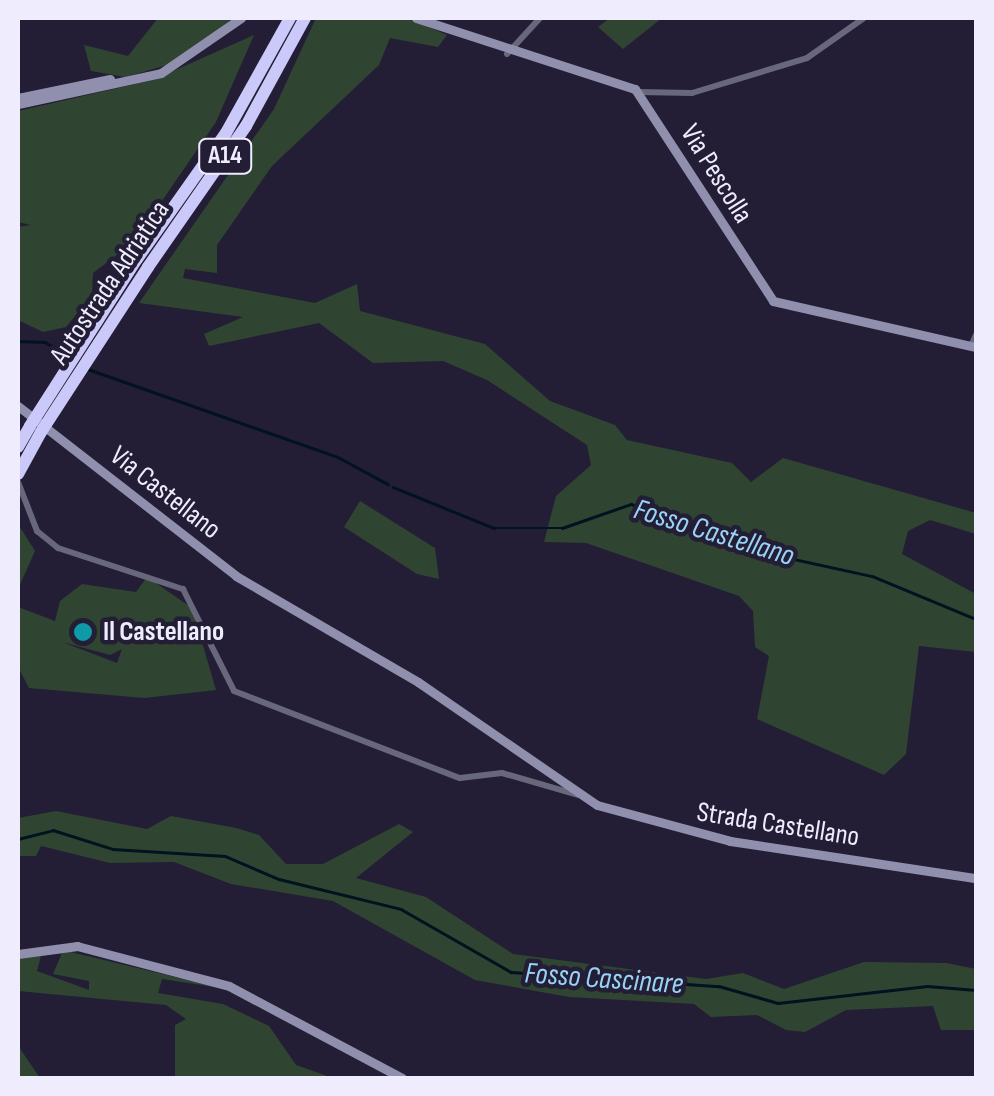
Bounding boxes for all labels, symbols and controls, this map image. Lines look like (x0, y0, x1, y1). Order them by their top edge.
street label: Via Pescolla (673, 118, 759, 230)
road number: A14 (198, 136, 252, 176)
street label: Autostrada Adriatica (43, 195, 177, 371)
street label: Via Castellano (103, 439, 227, 547)
water label: Fosso Castellano (630, 492, 798, 574)
place label: Il Castellano (103, 615, 224, 649)
marker: Il Castellano (72, 621, 94, 643)
street label: Strada Castellano (694, 796, 862, 854)
water label: Fosso Cascinare (523, 955, 685, 1003)

